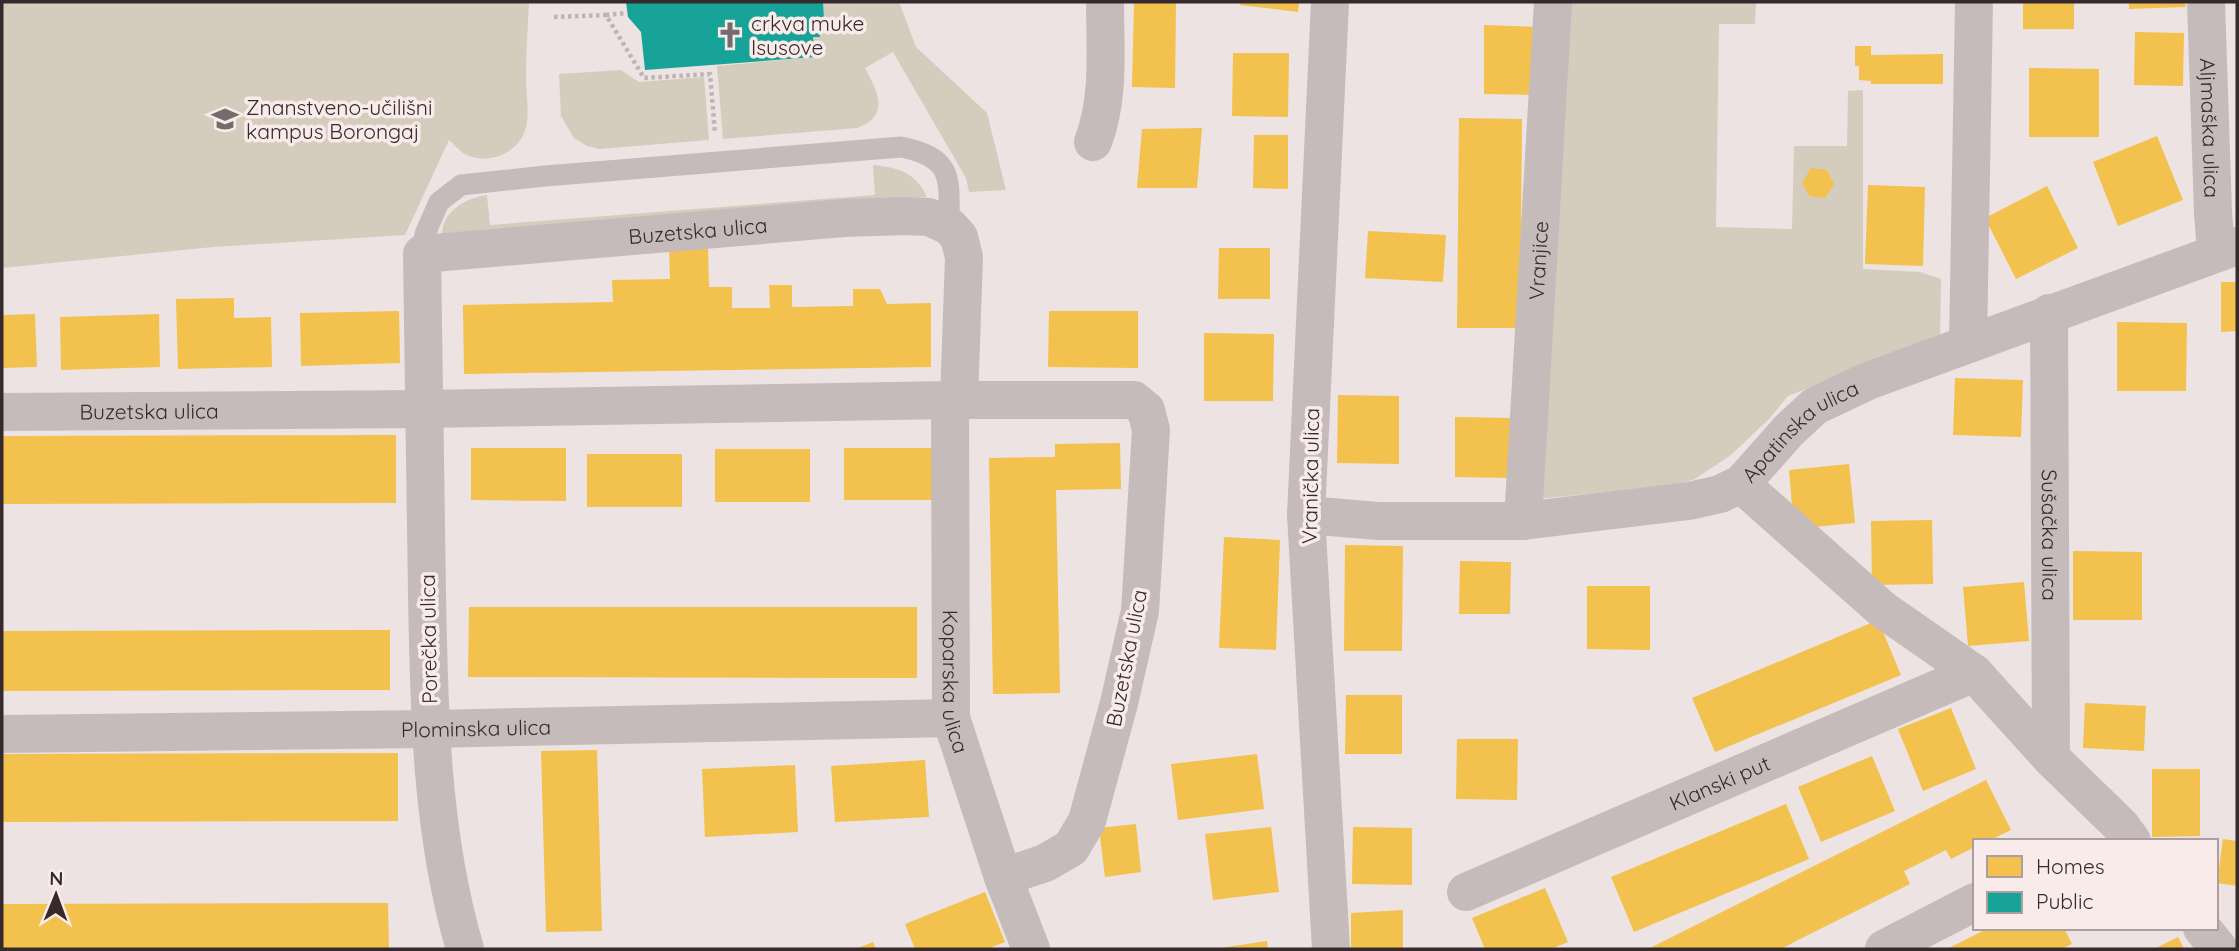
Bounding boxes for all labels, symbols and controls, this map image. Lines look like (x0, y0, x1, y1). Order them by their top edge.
place label: crkva muke Isusove (751, 10, 864, 60)
church icon: crkva muke Isusove (715, 20, 745, 50)
street label: Aljmaška ulica (2195, 57, 2226, 198)
place label: Znanstveno-učilišni kampus Borongaj (246, 94, 433, 144)
school or university icon: Znanstveno-učilišni kampus Borongaj (210, 104, 240, 134)
street label: Buzetska ulica (627, 212, 768, 249)
street label: Vranjice (1523, 220, 1553, 301)
street label: Apatinska ulica (1736, 374, 1863, 487)
street label: Buzetska ulica (79, 397, 219, 424)
street label: Vranička ulica (1296, 408, 1324, 544)
street label: Sušačka ulica (2037, 469, 2063, 601)
street label: Porečka ulica (414, 574, 442, 704)
street label: Buzetska ulica (1100, 587, 1152, 729)
street label: Koparska ulica (938, 610, 975, 756)
street label: Plominska ulica (401, 713, 551, 742)
street label: Klanski put (1665, 750, 1774, 816)
legend (1973, 839, 2218, 930)
text: Homes (2036, 853, 2105, 879)
north arrow (21, 860, 91, 930)
text: N (49, 866, 63, 890)
text: Public (2036, 888, 2093, 914)

